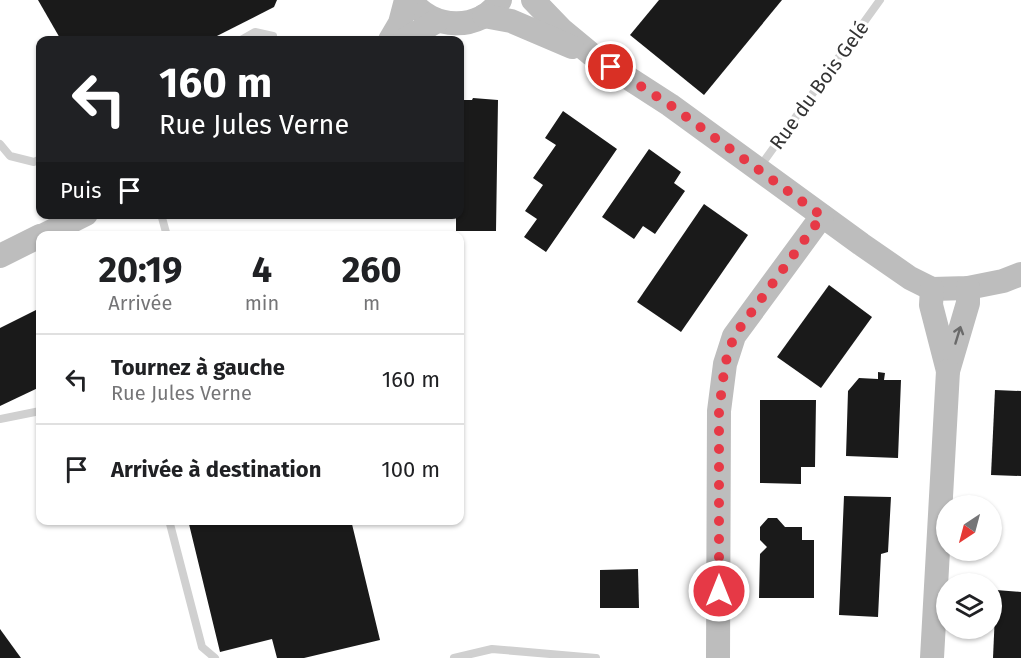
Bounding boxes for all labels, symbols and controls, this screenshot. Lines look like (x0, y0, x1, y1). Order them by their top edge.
street label: Rue du Bois Gelé (764, 16, 874, 154)
pin (585, 41, 636, 92)
icon: arrive (594, 50, 627, 83)
text: 160 m (159, 58, 272, 108)
icon: left (60, 60, 138, 138)
text: Rue Jules Verne (159, 109, 349, 141)
icon: arrive (113, 174, 146, 207)
text: Puis (60, 177, 101, 204)
text: 20:19 (98, 248, 182, 292)
text: 4 (252, 248, 272, 292)
text: 260 (342, 248, 402, 292)
text: Arrivée (108, 291, 172, 315)
text: min (245, 291, 279, 315)
text: m (363, 291, 380, 315)
one-way arrow (953, 326, 964, 345)
text: Tournez à gauche (111, 354, 285, 381)
icon: left (60, 363, 93, 396)
text: 160 m (382, 366, 440, 393)
text: Rue Jules Verne (111, 381, 252, 405)
icon: arrive (60, 453, 93, 486)
text: Arrivée à destination (111, 456, 321, 483)
text: 100 m (381, 456, 440, 483)
north arrow (936, 495, 1002, 561)
map controls (936, 495, 1002, 639)
position arrow (687, 559, 751, 623)
button: layers (936, 573, 1002, 639)

